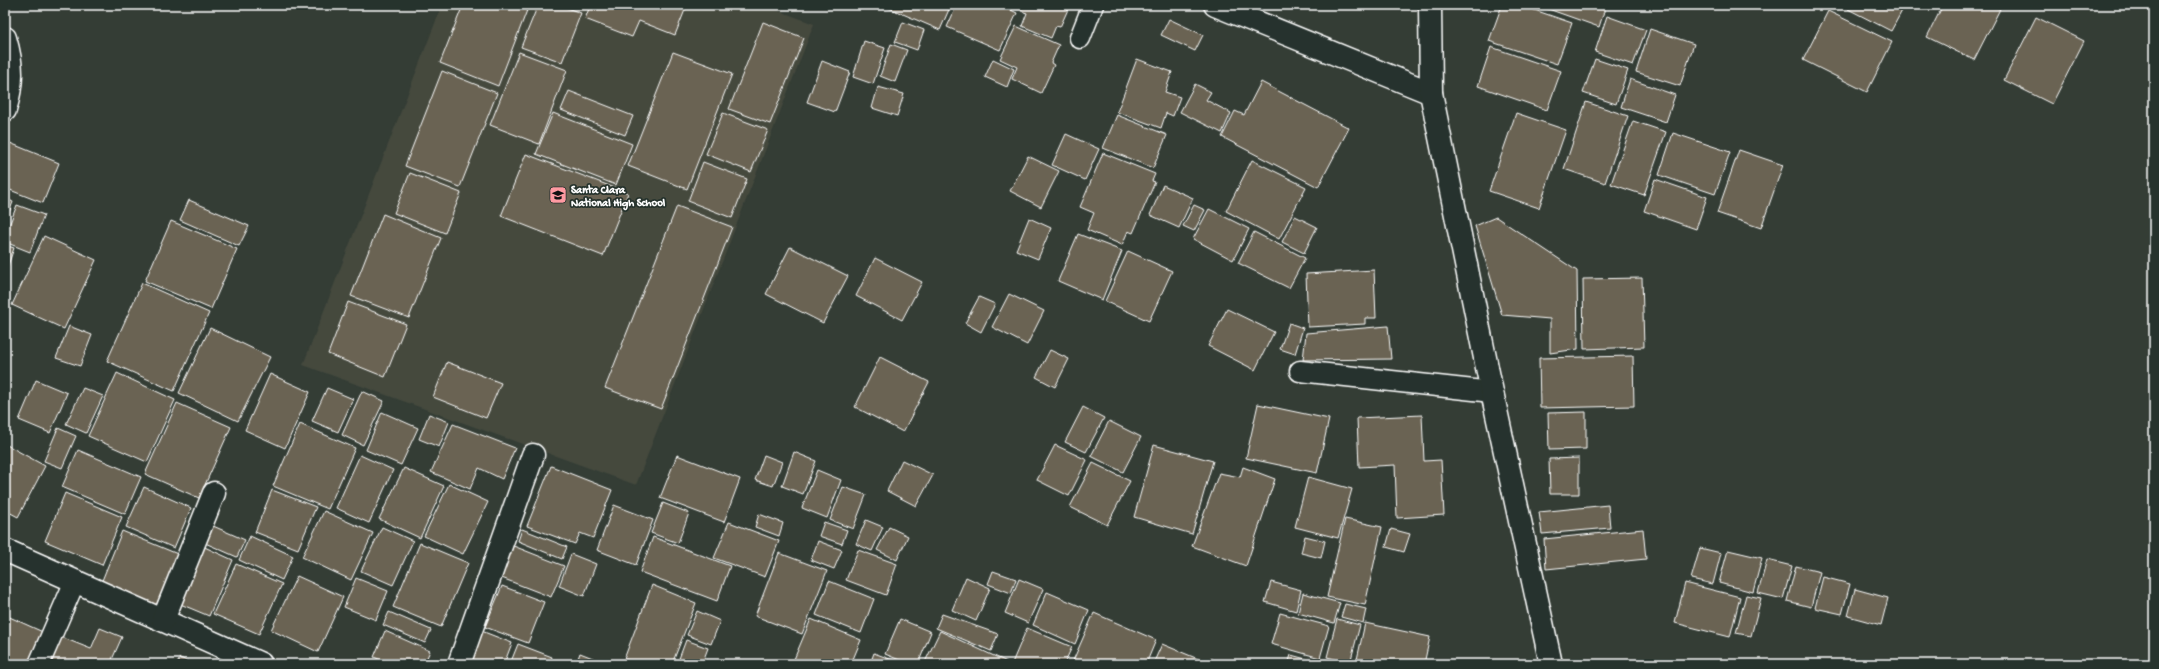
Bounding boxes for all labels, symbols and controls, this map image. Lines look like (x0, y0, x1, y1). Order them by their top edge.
place label: Santa Clara National High School (571, 184, 666, 211)
school or university icon: Santa Clara National High School (548, 185, 568, 205)

